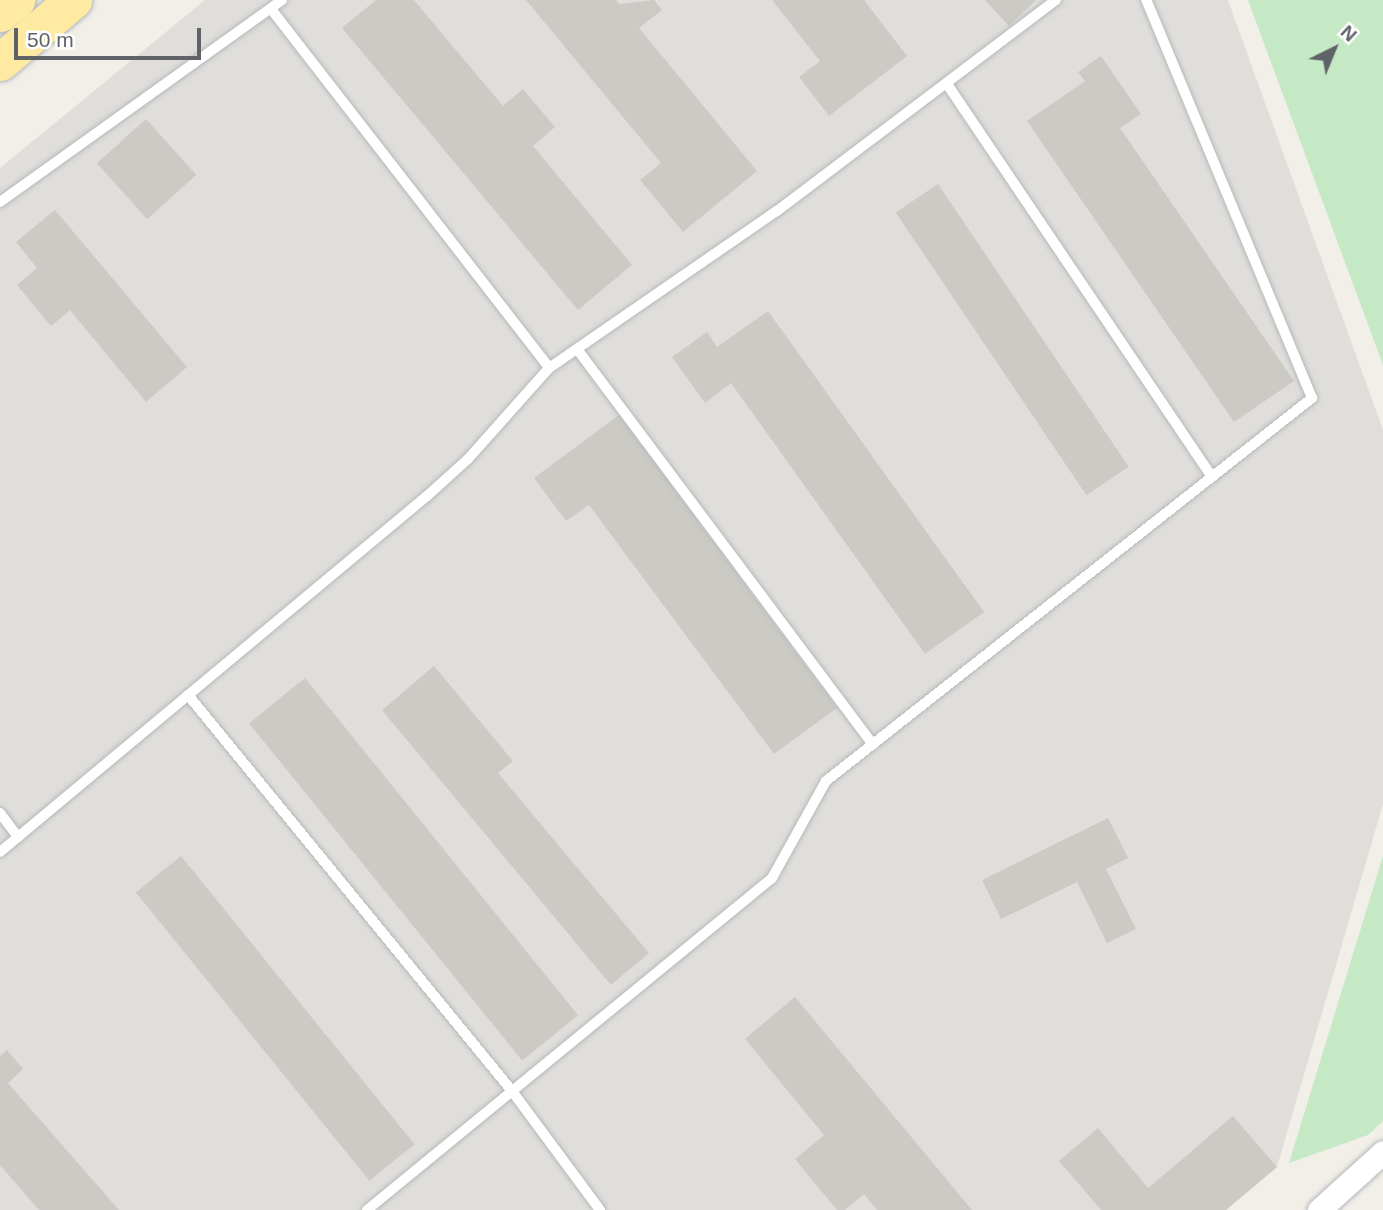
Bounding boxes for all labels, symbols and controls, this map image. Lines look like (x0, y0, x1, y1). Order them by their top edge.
scale bar (18, 14, 205, 58)
north arrow (1299, 14, 1369, 84)
text: N (1336, 21, 1361, 46)
text: 50 m (27, 28, 74, 51)

